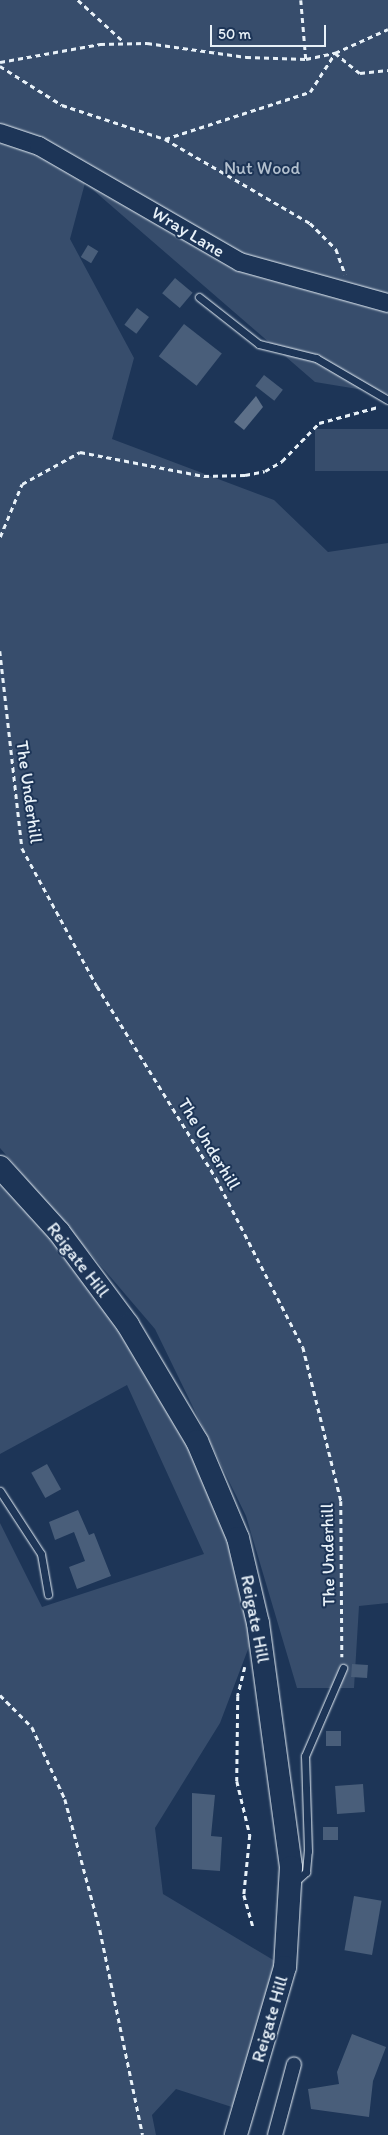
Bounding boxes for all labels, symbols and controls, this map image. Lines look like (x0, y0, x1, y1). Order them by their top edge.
scale bar (213, 15, 329, 47)
text: 50 m (218, 25, 251, 43)
park label: Nut Wood (224, 157, 300, 179)
street label: Wray Lane (147, 202, 229, 262)
street label: The Underhill (11, 739, 47, 845)
street label: The Underhill (173, 1094, 245, 1194)
street label: Reigate Hill (42, 1218, 114, 1302)
street label: The Underhill (316, 1503, 340, 1607)
street label: Reigate Hill (236, 1573, 274, 1665)
street label: Reigate Hill (247, 1973, 293, 2065)

